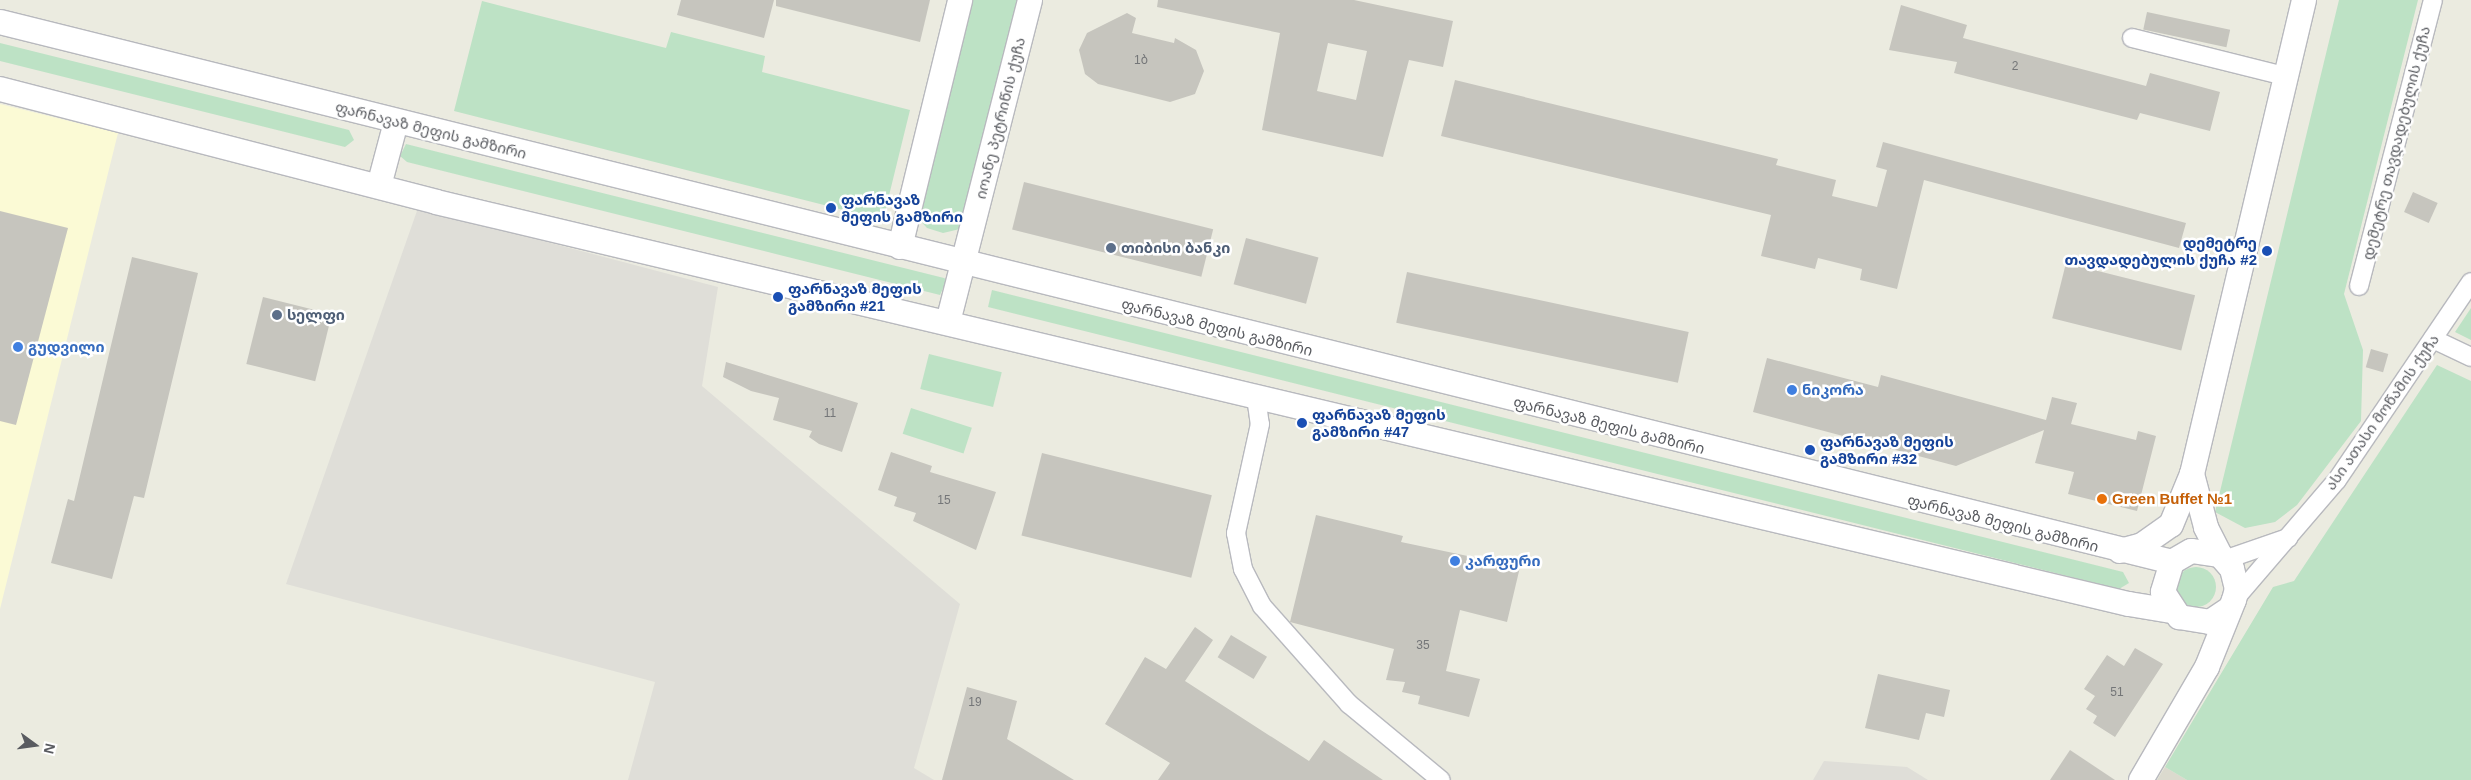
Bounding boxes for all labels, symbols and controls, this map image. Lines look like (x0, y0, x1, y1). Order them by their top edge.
street label: დემეტრე თავდადებულის ქუჩა (2358, 24, 2434, 262)
street label: იოანე პეტრიწის ქუჩა (971, 35, 1029, 201)
house number: 1ბ (1134, 54, 1148, 68)
house number: 2 (2012, 60, 2018, 74)
street label: ფარნავაზ მეფის გამზირი (334, 98, 528, 162)
place label: ფარნავაზ მეფის გამზირი (841, 190, 963, 225)
marker: ფარნავაზ მეფის გამზირი (825, 202, 837, 214)
place label: დემეტრე თავდადებულის ქუჩა #2 (2064, 233, 2257, 268)
place label: თიბისი ბანკი (1121, 239, 1230, 257)
marker: თიბისი ბანკი (1105, 242, 1117, 254)
marker: დემეტრე თავდადებულის ქუჩა #2 (2261, 245, 2273, 257)
place label: ფარნავაზ მეფის გამზირი #21 (788, 279, 922, 314)
marker: ფარნავაზ მეფის გამზირი #21 (772, 291, 784, 303)
street label: ფარნავაზ მეფის გამზირი (1120, 295, 1314, 359)
place label: სელფი (287, 306, 345, 324)
marker: სელფი (271, 309, 283, 321)
street label: ასი ათასი მოწამის ქუჩა (2321, 331, 2443, 493)
place label: გუდვილი (28, 338, 105, 356)
marker: გუდვილი (12, 341, 24, 353)
place label: ნიკორა (1802, 381, 1864, 399)
marker: ნიკორა (1786, 384, 1798, 396)
street label: ფარნავაზ მეფის გამზირი (1512, 393, 1706, 457)
place label: ფარნავაზ მეფის გამზირი #47 (1312, 405, 1446, 440)
house number: 11 (824, 407, 836, 421)
marker: ფარნავაზ მეფის გამზირი #47 (1296, 417, 1308, 429)
place label: ფარნავაზ მეფის გამზირი #32 (1820, 432, 1954, 467)
marker: ფარნავაზ მეფის გამზირი #32 (1804, 444, 1816, 456)
place label: Green Buffet №1 (2112, 490, 2232, 508)
street label: ფარნავაზ მეფის გამზირი (1906, 491, 2100, 555)
marker: Green Buffet №1 (2096, 493, 2108, 505)
house number: 15 (937, 494, 951, 508)
place label: კარფური (1465, 552, 1541, 570)
marker: კარფური (1449, 555, 1461, 567)
house number: 35 (1416, 639, 1430, 653)
house number: 51 (2110, 686, 2124, 700)
house number: 19 (968, 696, 982, 710)
north arrow (10, 720, 60, 770)
text: N (41, 742, 59, 755)

